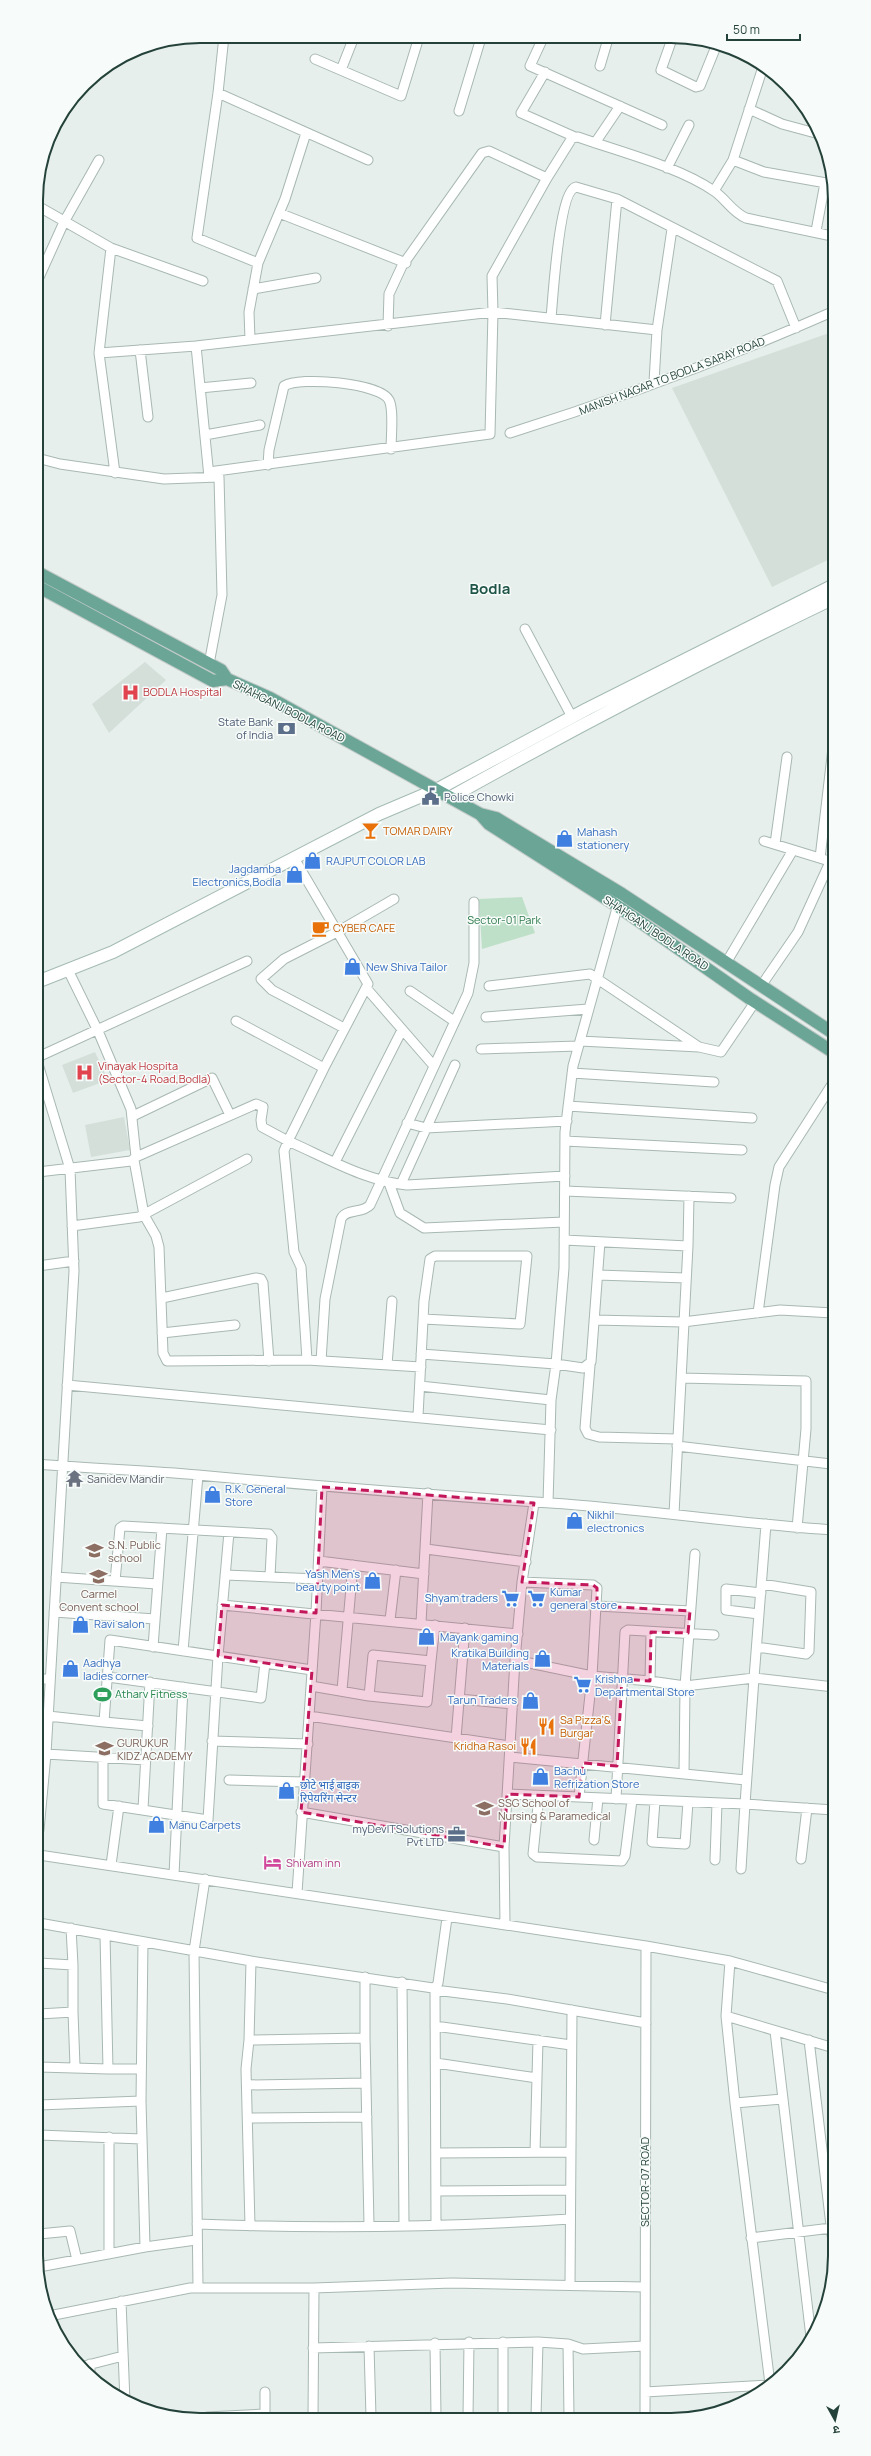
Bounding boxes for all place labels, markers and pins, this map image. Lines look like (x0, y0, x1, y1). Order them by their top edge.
hospital icon: BODLA Hospital (120, 682, 140, 702)
place label: BODLA Hospital (143, 684, 222, 699)
place label: State Bank of India (218, 714, 274, 742)
bank icon: State Bank of India (276, 718, 296, 738)
public building icon: Police Chowki (421, 787, 441, 807)
place label: Police Chowki (444, 789, 514, 804)
bar icon: TOMAR DAIRY (360, 821, 380, 841)
place label: TOMAR DAIRY (383, 823, 453, 838)
place label: Mahash stationery (577, 824, 630, 852)
shop icon: Mahash stationery (554, 828, 574, 848)
shop icon: RAJPUT COLOR LAB (303, 851, 323, 871)
place label: RAJPUT COLOR LAB (326, 853, 426, 868)
place label: Jagdamba Electronics,Bodla (193, 861, 281, 889)
shop icon: Jagdamba Electronics,Bodla (284, 865, 304, 885)
cafe icon: CYBER CAFE (310, 918, 330, 938)
place label: CYBER CAFE (333, 920, 395, 935)
shop icon: New Shiva Tailor (343, 957, 363, 977)
place label: New Shiva Tailor (366, 959, 447, 974)
place label: Vinayak Hospita (Sector-4 Road,Bodla) (98, 1058, 212, 1086)
hospital icon: Vinayak Hospita (Sector-4 Road,Bodla) (75, 1062, 95, 1082)
temple icon: Sanidev Mandir (64, 1469, 84, 1489)
place label: Sanidev Mandir (87, 1471, 164, 1486)
place label: R.K. General Store (225, 1481, 286, 1509)
shop icon: R.K. General Store (202, 1485, 222, 1505)
place label: Nikhil electronics (587, 1507, 644, 1535)
shop icon: Nikhil electronics (564, 1511, 584, 1531)
place label: S.N. Public school (108, 1537, 161, 1565)
school or university icon: S.N. Public school (85, 1541, 105, 1561)
school or university icon: Carmel Convent school (89, 1566, 109, 1586)
place label: Yash Men's beauty point (296, 1566, 360, 1594)
shop icon: Yash Men's beauty point (363, 1570, 383, 1590)
place label: Kumar general store (550, 1584, 618, 1612)
place label: Carmel Convent school (59, 1586, 139, 1614)
supermarket icon: Shyam traders (501, 1588, 521, 1608)
supermarket icon: Kumar general store (527, 1588, 547, 1608)
place label: Shyam traders (425, 1590, 498, 1605)
shop icon: Ravi salon (71, 1614, 91, 1634)
place label: Ravi salon (94, 1616, 145, 1631)
shop icon: Mayank gaming (417, 1627, 437, 1647)
place label: Mayank gaming (440, 1629, 518, 1644)
place label: Kratika Building Materials (451, 1645, 529, 1673)
shop icon: Kratika Building Materials (532, 1649, 552, 1669)
place label: Aadhya ladies corner (83, 1655, 148, 1683)
shop icon: Aadhya ladies corner (60, 1659, 80, 1679)
place label: Krishna Departmental Store (595, 1671, 695, 1699)
supermarket icon: Krishna Departmental Store (572, 1675, 592, 1695)
sports icon: Atharv Fitness (92, 1684, 112, 1704)
place label: Atharv Fitness (115, 1686, 188, 1701)
shop icon: Tarun Traders (520, 1690, 540, 1710)
place label: Tarun Traders (448, 1692, 517, 1707)
place label: Sa Pizza’& Burgar (560, 1712, 612, 1740)
restaurant icon: Sa Pizza’& Burgar (537, 1716, 557, 1736)
place label: GURUKUR KIDZ ACADEMY (117, 1735, 194, 1763)
restaurant icon: Kridha Rasoi (519, 1736, 539, 1756)
place label: Kridha Rasoi (454, 1738, 516, 1753)
school or university icon: GURUKUR KIDZ ACADEMY (94, 1739, 114, 1759)
place label: Bachu Refrization Store (554, 1763, 640, 1791)
shop icon: Bachu Refrization Store (531, 1767, 551, 1787)
place label: छोटे भाई बाइक रिपेयरिंग सेन्टर (300, 1777, 360, 1805)
shop icon: छोटे भाई बाइक रिपेयरिंग सेन्टर (277, 1781, 297, 1801)
place label: SSG School of Nursing & Paramedical (498, 1795, 611, 1823)
school or university icon: SSG School of Nursing & Paramedical (475, 1799, 495, 1819)
shop icon: Manu Carpets (146, 1815, 166, 1835)
place label: Manu Carpets (169, 1817, 241, 1832)
place label: myDevITSolutions Pvt LTD (353, 1821, 444, 1849)
office icon: myDevITSolutions Pvt LTD (447, 1825, 467, 1845)
hotel icon: Shivam inn (263, 1853, 283, 1873)
place label: Shivam inn (286, 1855, 340, 1870)

